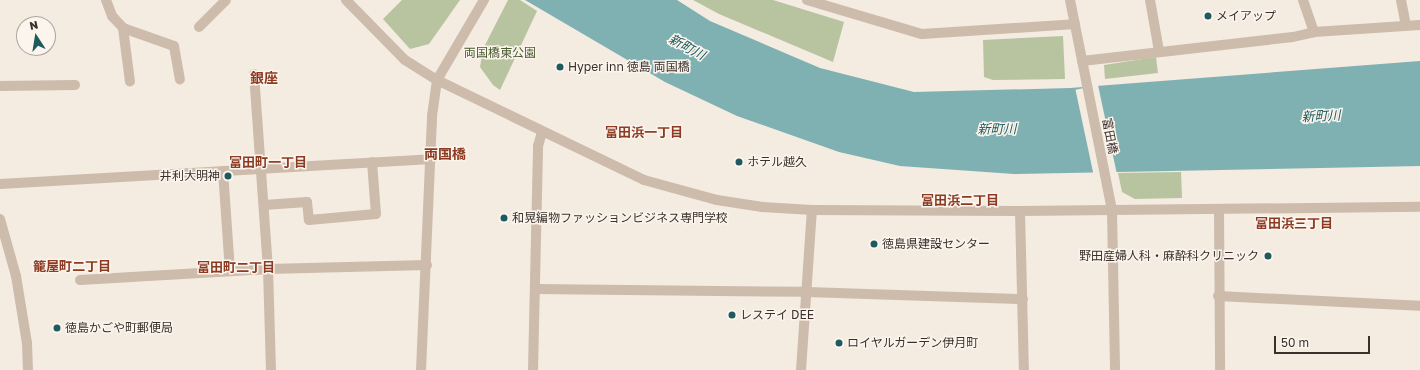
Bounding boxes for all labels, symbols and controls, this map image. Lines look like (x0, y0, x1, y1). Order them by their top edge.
place label: メイアップ (1216, 9, 1276, 23)
marker: メイアップ (1203, 11, 1213, 21)
north arrow (16, 16, 56, 56)
text: N (28, 18, 39, 32)
water label: 新町川 (666, 31, 708, 63)
park label: 両国橋東公園 (464, 46, 536, 60)
place label: Hyper inn 徳島 両国橋 (568, 60, 690, 74)
marker: Hyper inn 徳島 両国橋 (555, 62, 565, 72)
district label: 銀座 (250, 70, 278, 86)
water label: 新町川 (1301, 107, 1341, 125)
street label: 富田橋 (1099, 117, 1121, 155)
water label: 新町川 (977, 121, 1017, 137)
district label: 富田浜一丁目 (605, 124, 683, 140)
district label: 両国橋 (424, 146, 466, 162)
district label: 富田町一丁目 (229, 154, 307, 170)
place label: ホテル越久 (747, 155, 807, 169)
marker: ホテル越久 (734, 157, 744, 167)
place label: 井利大明神 (160, 169, 220, 183)
marker: 井利大明神 (223, 171, 233, 181)
district label: 富田浜二丁目 (921, 192, 999, 208)
place label: 和晃編物ファッションビジネス専門学校 (512, 211, 728, 225)
marker: 和晃編物ファッションビジネス専門学校 (499, 213, 509, 223)
district label: 富田浜三丁目 (1255, 215, 1333, 231)
place label: 徳島県建設センター (882, 237, 990, 251)
marker: 徳島県建設センター (869, 239, 879, 249)
place label: 野田産婦人科・麻酔科クリニック (1079, 249, 1259, 263)
marker: 野田産婦人科・麻酔科クリニック (1262, 250, 1274, 262)
district label: 籠屋町二丁目 (33, 258, 111, 274)
district label: 富田町二丁目 (197, 259, 275, 275)
place label: レステイ DEE (740, 308, 814, 322)
marker: レステイ DEE (727, 310, 737, 320)
place label: 徳島かごや町郵便局 (65, 321, 173, 335)
marker: 徳島かごや町郵便局 (52, 323, 62, 333)
scale bar (1276, 328, 1372, 354)
text: 50 m (1281, 335, 1309, 350)
place label: ロイヤルガーデン伊月町 (847, 336, 979, 350)
marker: ロイヤルガーデン伊月町 (834, 338, 844, 348)

